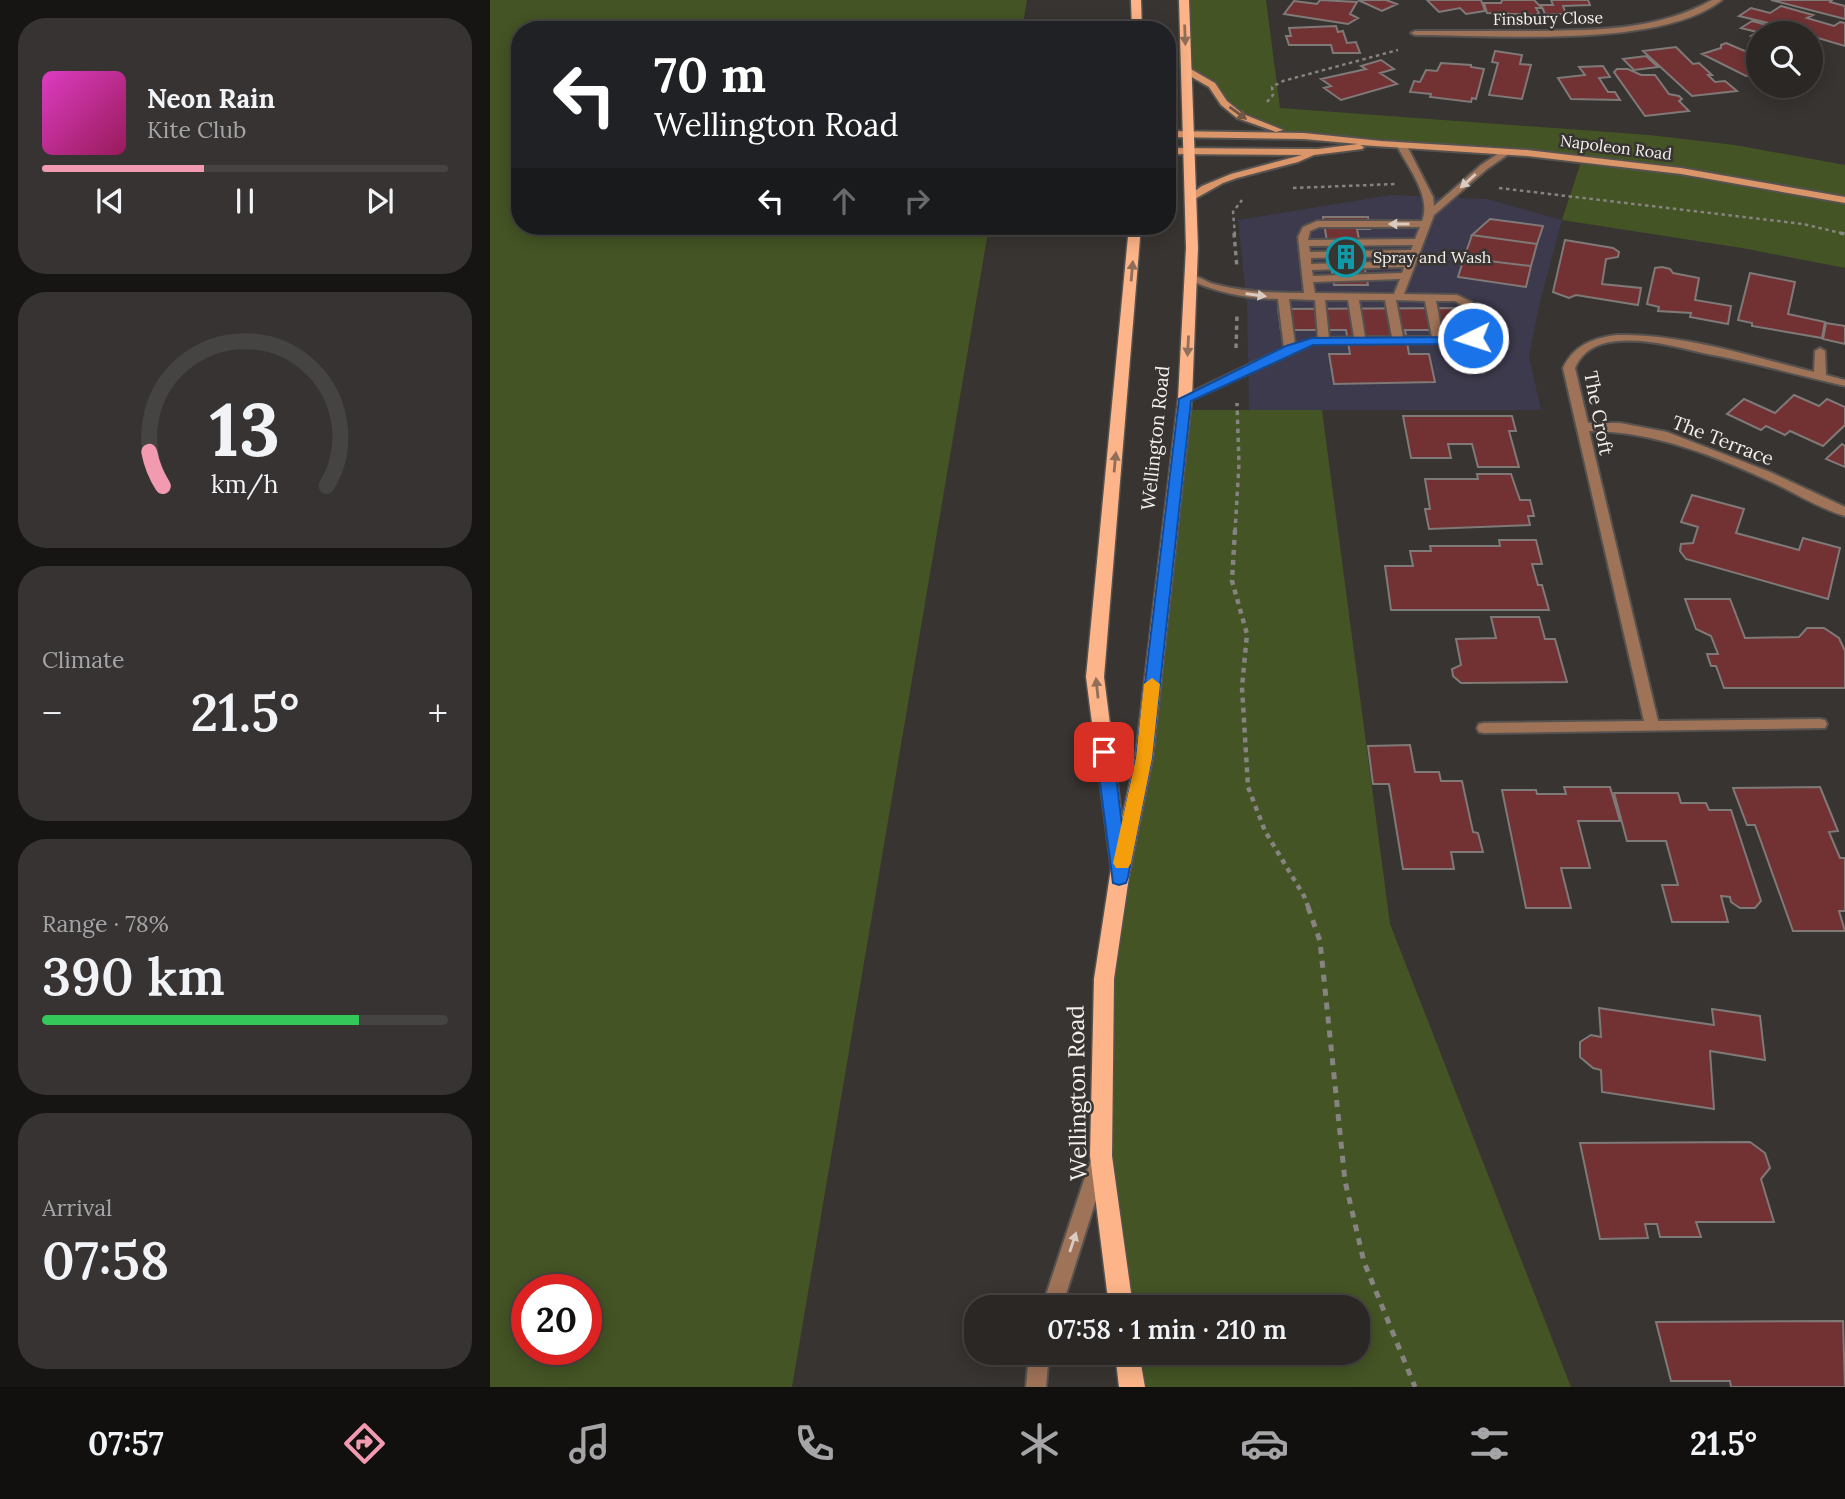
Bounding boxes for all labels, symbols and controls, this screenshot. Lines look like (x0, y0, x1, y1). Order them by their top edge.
street label: Finsbury Close (1493, 7, 1603, 29)
map controls (1746, 21, 1823, 98)
button: search (1746, 21, 1823, 98)
one-way arrow (1180, 24, 1191, 46)
text: 70 m (654, 43, 766, 105)
icon: left (539, 49, 630, 140)
text: Neon Rain (147, 82, 275, 115)
text: Wellington Road (654, 104, 899, 145)
one-way arrow (1229, 106, 1247, 120)
text: Kite Club (147, 115, 246, 144)
street label: Napoleon Road (1559, 130, 1674, 164)
one-way arrow (1460, 173, 1477, 189)
icon: previous (91, 182, 129, 220)
icon: pause (226, 182, 264, 220)
icon: next (361, 182, 399, 220)
icon: left (752, 182, 790, 220)
icon: ahead (825, 182, 863, 220)
icon: right (898, 182, 936, 220)
one-way arrow (1388, 218, 1410, 230)
building icon: Spray and Wash (1325, 236, 1367, 278)
place label: Spray and Wash (1373, 247, 1492, 267)
one-way arrow (1127, 260, 1138, 282)
one-way arrow (1245, 289, 1267, 300)
position arrow (1436, 301, 1510, 375)
one-way arrow (1182, 335, 1193, 357)
street label: Wellington Road (1135, 365, 1175, 511)
street label: The Croft (1579, 369, 1619, 458)
text: 13 (210, 383, 280, 476)
street label: The Terrace (1669, 410, 1777, 470)
one-way arrow (1110, 450, 1121, 472)
text: km/h (211, 467, 279, 499)
text: Climate (42, 645, 124, 674)
one-way arrow (1091, 677, 1102, 699)
text: 21.5° (191, 679, 299, 745)
text: − (42, 689, 62, 737)
text: + (428, 689, 448, 737)
pin (1074, 722, 1134, 782)
icon: arrive (1085, 733, 1123, 771)
text: Range · 78% (42, 909, 169, 938)
text: 390 km (42, 943, 225, 1009)
street label: Wellington Road (1060, 1005, 1093, 1181)
text: Arrival (42, 1193, 112, 1222)
text: 07:58 (42, 1227, 169, 1293)
one-way arrow (1069, 1232, 1079, 1253)
speed limit sign: 20 (511, 1274, 602, 1365)
text: 07:58 · 1 min · 210 m (1047, 1313, 1287, 1346)
icon: directions (340, 1419, 389, 1468)
icon: music (565, 1419, 614, 1468)
icon: phone (790, 1419, 839, 1468)
icon: climate (1015, 1419, 1064, 1468)
icon: car (1240, 1419, 1289, 1468)
icon: filters (1465, 1419, 1514, 1468)
text: 07:57 (88, 1423, 164, 1464)
text: 21.5° (1690, 1423, 1757, 1464)

